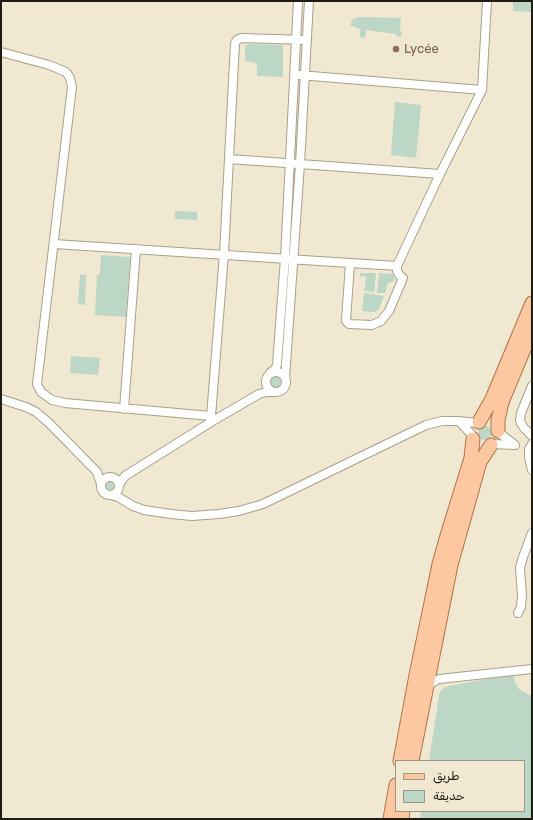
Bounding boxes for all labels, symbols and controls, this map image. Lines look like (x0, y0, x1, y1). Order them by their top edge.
place label: Lycée (404, 41, 439, 57)
marker: Lycée (391, 44, 401, 54)
legend (395, 760, 525, 812)
text: طريق (433, 769, 459, 783)
text: حديقة (433, 789, 465, 803)

